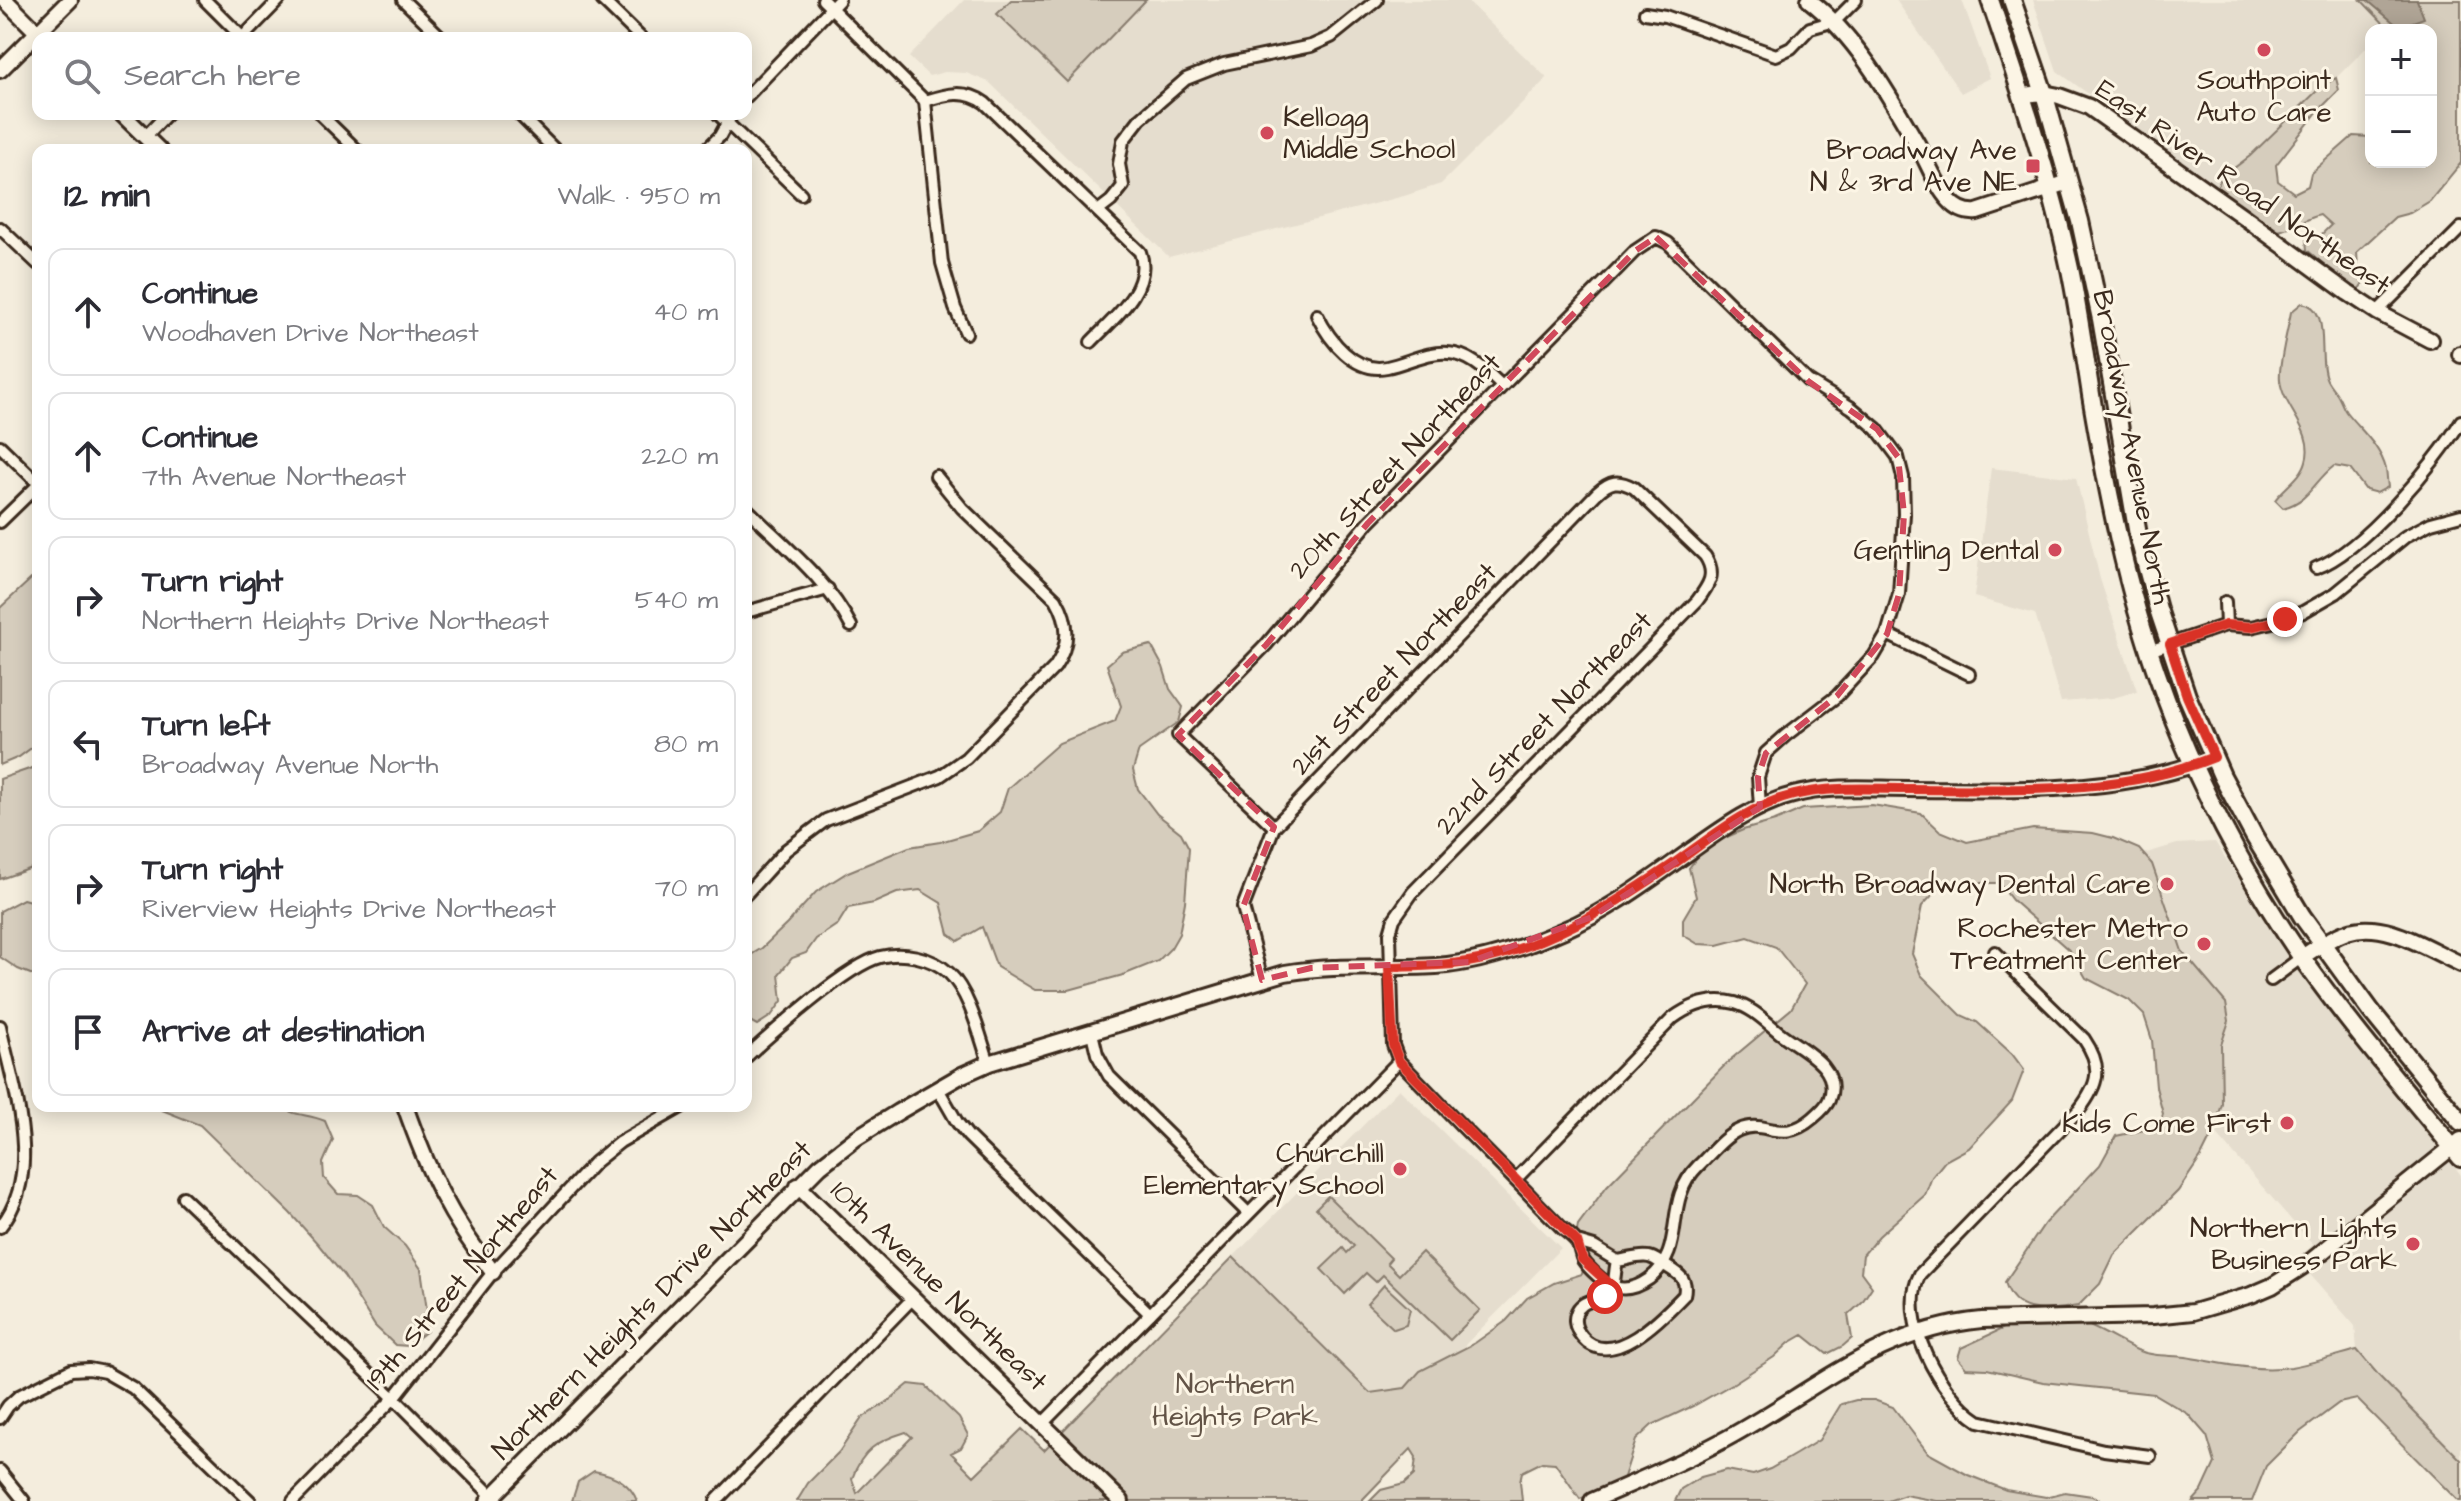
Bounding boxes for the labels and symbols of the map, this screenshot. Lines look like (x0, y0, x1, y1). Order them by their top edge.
marker: Southpoint Auto Care (2255, 41, 2273, 59)
place label: Southpoint Auto Care (2196, 61, 2332, 132)
street label: East River Road Northeast (2088, 70, 2399, 304)
place label: Kellogg Middle School (1283, 98, 1455, 169)
marker: Kellogg Middle School (1258, 124, 1276, 142)
place label: Broadway Ave N & 3rd Ave NE (1810, 131, 2017, 202)
marker: Broadway Ave N & 3rd Ave NE (2024, 157, 2042, 175)
street label: Broadway Avenue North (2080, 287, 2182, 608)
street label: 20th Street Northeast (1280, 344, 1511, 588)
place label: Gentling Dental (1854, 531, 2039, 571)
marker: Gentling Dental (2046, 541, 2064, 559)
street label: 21st Street Northeast (1282, 553, 1507, 784)
route end (2267, 601, 2303, 637)
street label: 22nd Street Northeast (1426, 602, 1662, 844)
place label: North Broadway Dental Care (1770, 865, 2151, 906)
marker: North Broadway Dental Care (2158, 875, 2176, 893)
place label: Rochester Metro Treatment Center (1950, 909, 2188, 980)
marker: Rochester Metro Treatment Center (2195, 935, 2213, 953)
place label: Kids Come First (2062, 1104, 2272, 1143)
marker: Kids Come First (2278, 1114, 2296, 1132)
street label: Northern Heights Drive Northeast (483, 1131, 822, 1469)
place label: Churchill Elementary School (1144, 1134, 1384, 1207)
street label: 19th Street Northeast (356, 1157, 568, 1399)
marker: Churchill Elementary School (1391, 1160, 1409, 1178)
street label: 10th Avenue Northeast (822, 1172, 1057, 1401)
place label: Northern Lights Business Park (2190, 1209, 2397, 1280)
marker: Northern Lights Business Park (2404, 1235, 2422, 1253)
route start (1587, 1278, 1623, 1314)
park label: Northern Heights Park (1152, 1365, 1318, 1437)

